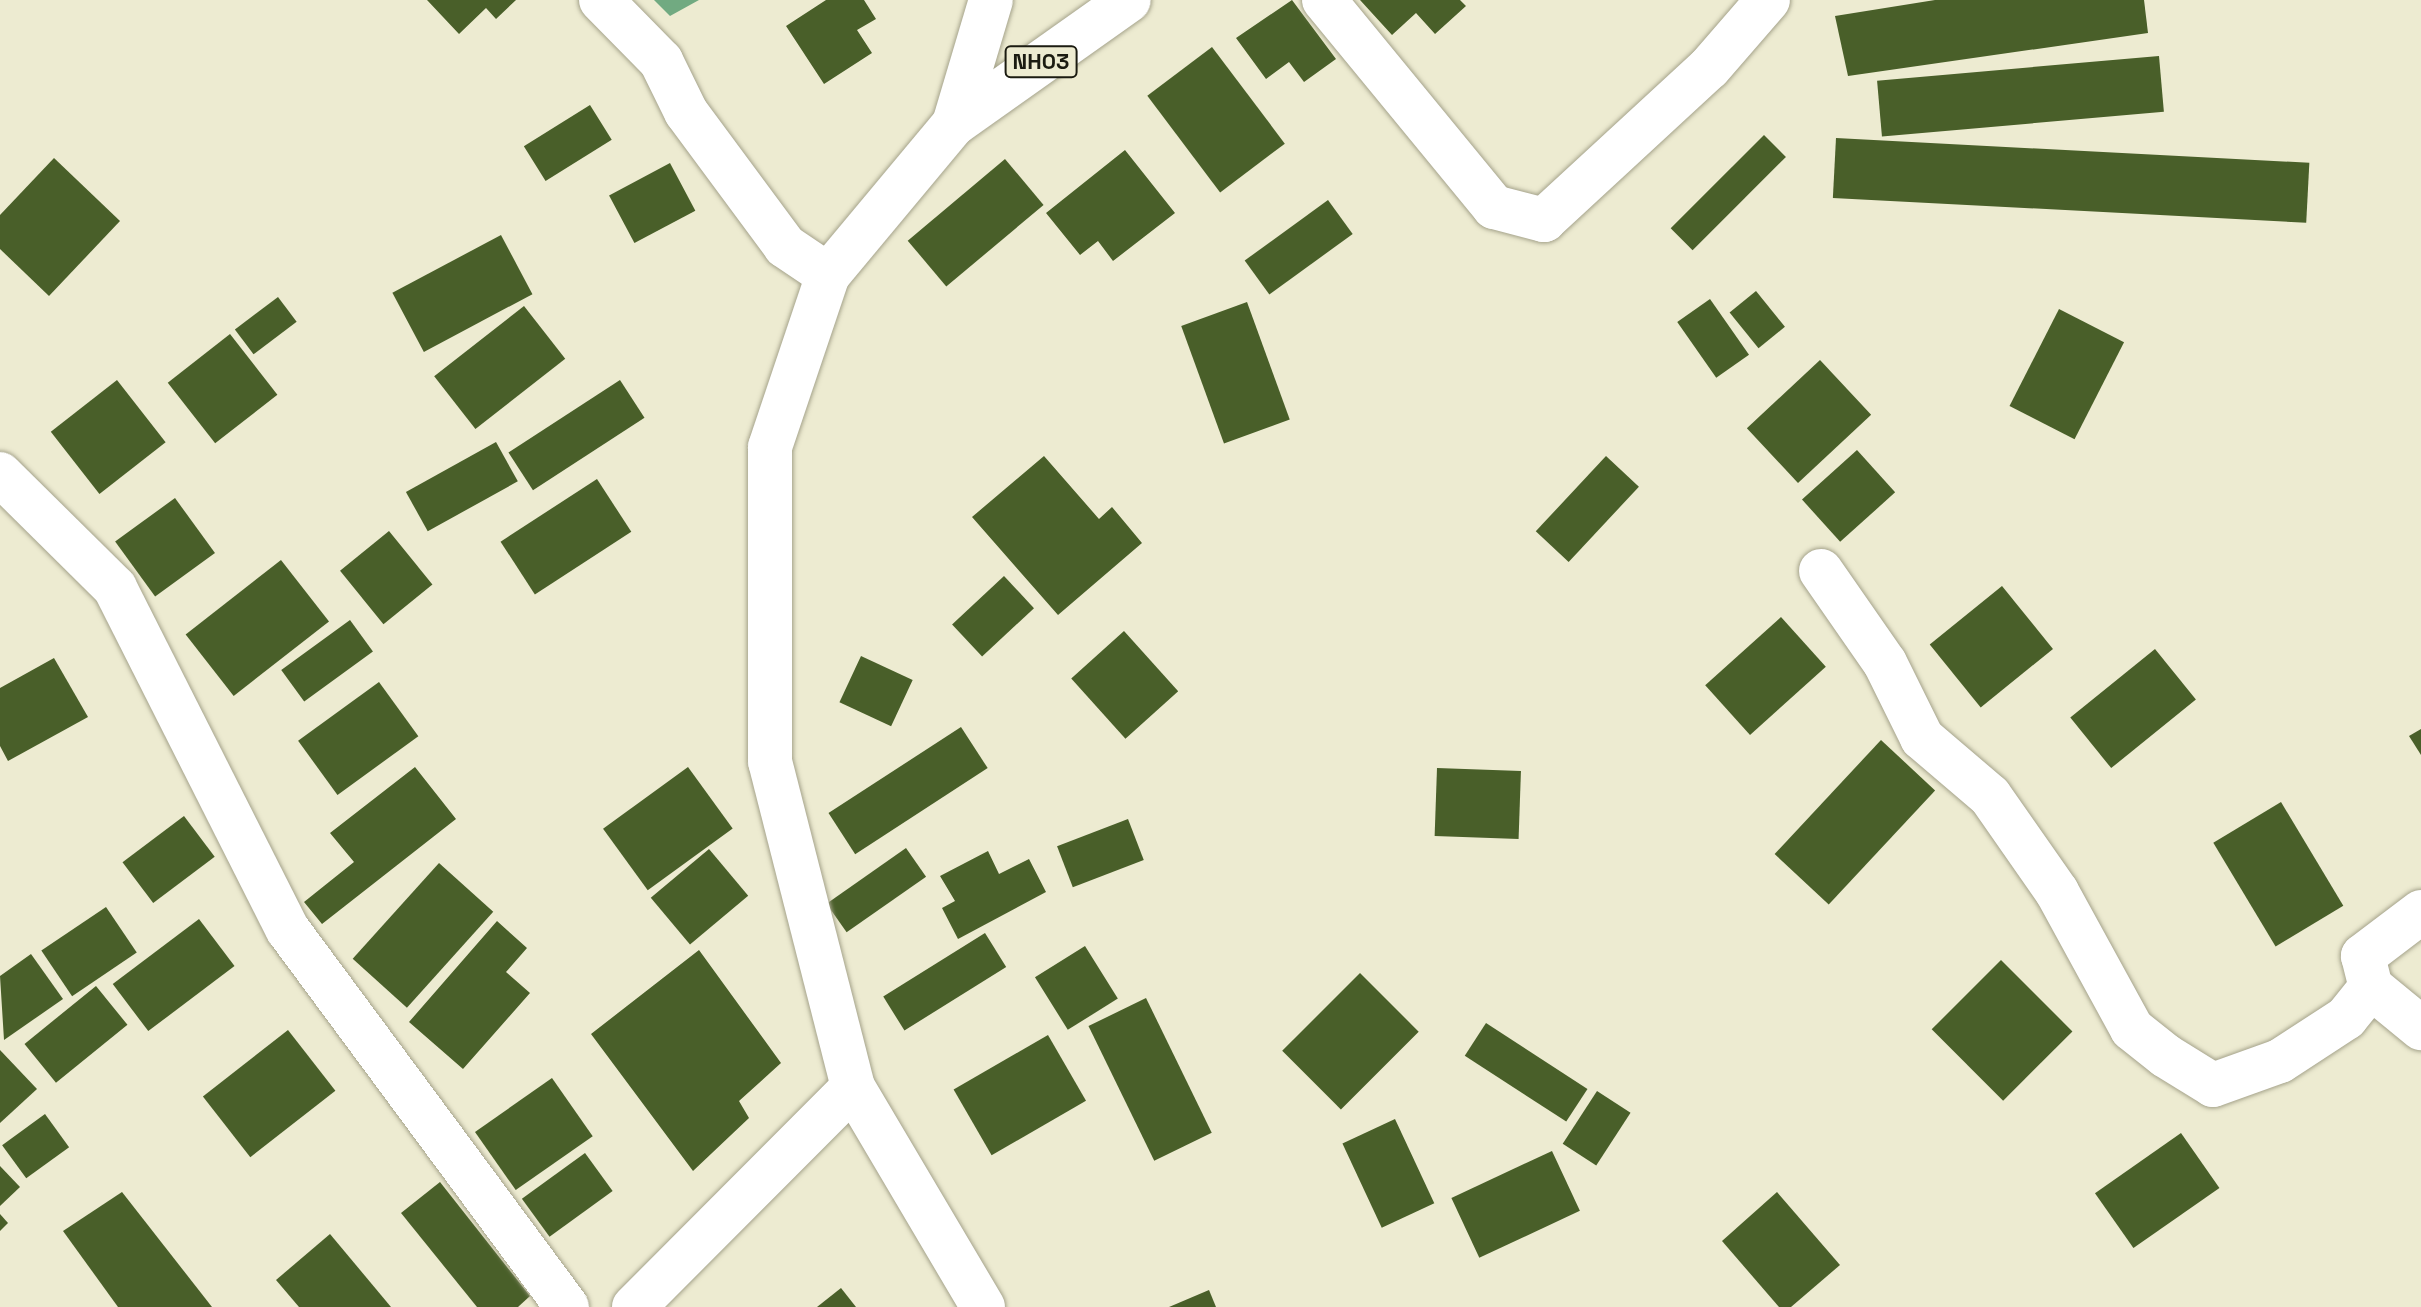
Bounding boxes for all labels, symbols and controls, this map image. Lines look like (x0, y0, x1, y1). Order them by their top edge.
road number: NH03 (1003, 44, 1079, 80)

